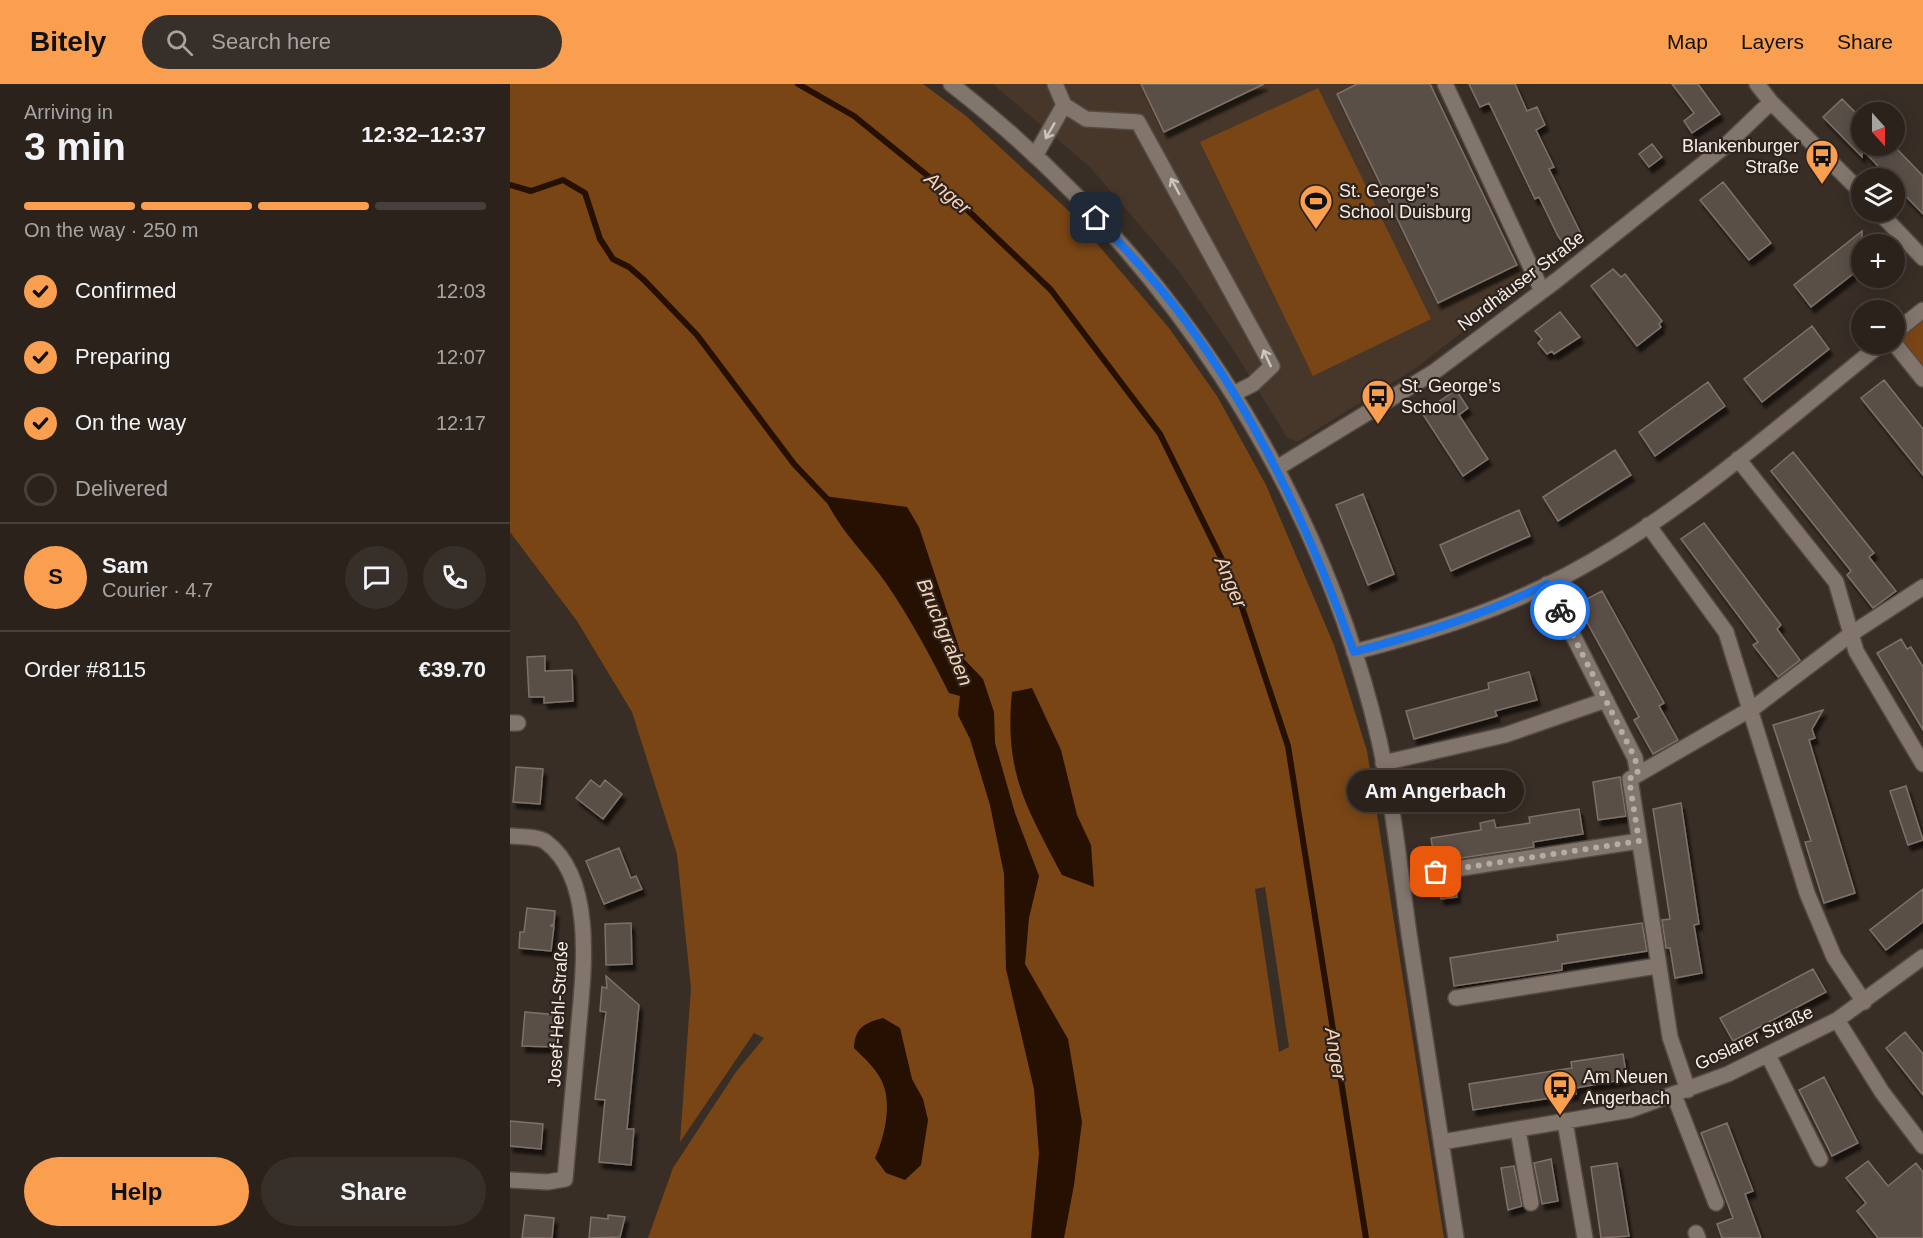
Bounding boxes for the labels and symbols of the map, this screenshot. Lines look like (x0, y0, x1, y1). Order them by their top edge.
north arrow (1851, 102, 1905, 156)
one-way arrow (1043, 122, 1055, 139)
place label: Blankenburger Straße (1682, 136, 1799, 177)
bus stop icon: Blankenburger Straße (1804, 138, 1840, 185)
water label: Anger (920, 167, 976, 220)
one-way arrow (1169, 178, 1180, 196)
place label: St. George’s School Duisburg (1339, 181, 1471, 222)
sports icon: St. George’s School Duisburg (1298, 183, 1334, 230)
pin (1070, 192, 1121, 243)
street label: Nordhäuser Straße (1454, 227, 1588, 335)
one-way arrow (1261, 349, 1273, 367)
place label: St. George’s School (1401, 376, 1501, 417)
bus stop icon: St. George’s School (1360, 378, 1396, 425)
water label: Anger (1210, 552, 1252, 612)
water label: Bruchgraben (912, 575, 978, 689)
courier (1530, 580, 1590, 640)
callout: Am Angerbach (1348, 770, 1524, 812)
pin (1410, 846, 1461, 897)
street label: Josef-Hehl-Straße (544, 941, 572, 1087)
street label: Goslarer Straße (1692, 1002, 1816, 1074)
water label: Anger (1321, 1025, 1351, 1083)
place label: Am Neuen Angerbach (1583, 1067, 1670, 1108)
bus stop icon: Am Neuen Angerbach (1542, 1069, 1578, 1116)

